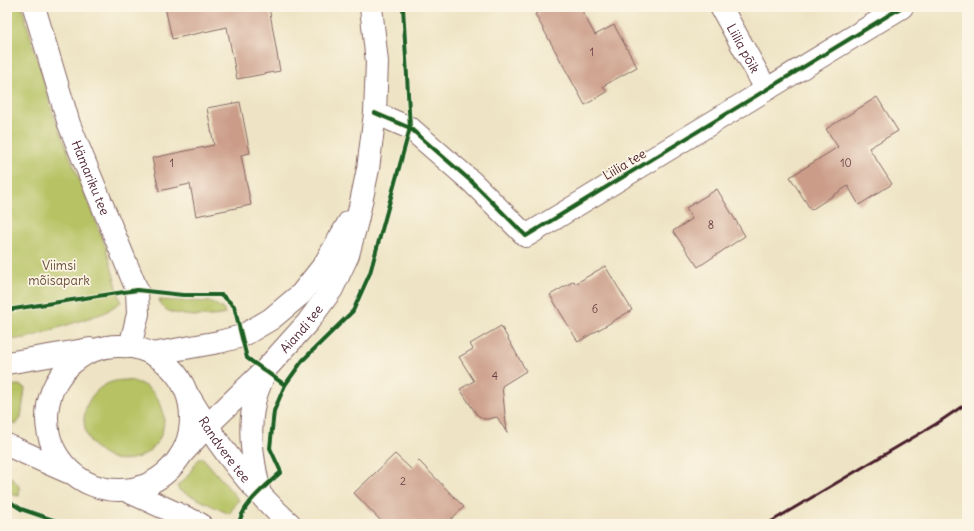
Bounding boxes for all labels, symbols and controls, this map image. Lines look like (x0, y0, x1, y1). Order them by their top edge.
street label: Liilia põik (723, 21, 764, 76)
house number: 1 (590, 45, 594, 59)
street label: Hämariku tee (68, 138, 113, 218)
street label: Liilia tee (600, 145, 649, 184)
house number: 1 (170, 156, 174, 170)
house number: 10 (840, 156, 852, 170)
house number: 8 (708, 218, 714, 232)
park label: Viimsi mõisapark (28, 257, 90, 289)
street label: Aiandi tee (276, 301, 327, 357)
house number: 6 (592, 302, 598, 316)
house number: 4 (492, 369, 498, 383)
street label: Randvere tee (195, 413, 254, 486)
house number: 2 (400, 474, 406, 488)

